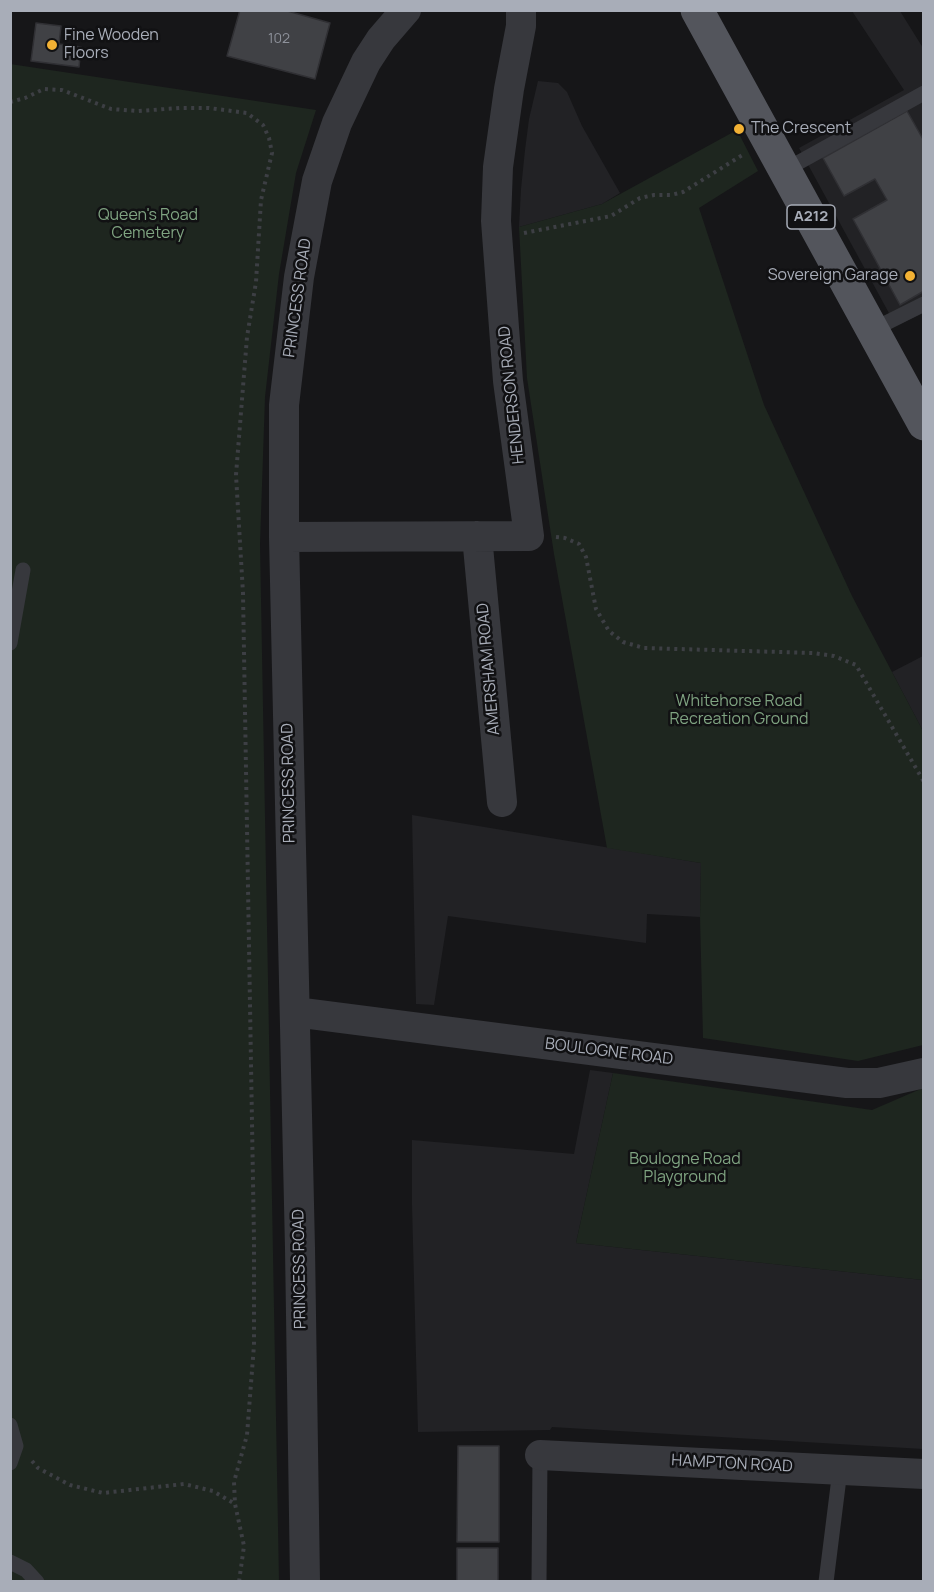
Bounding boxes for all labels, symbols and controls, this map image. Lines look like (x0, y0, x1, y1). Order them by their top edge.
place label: Fine Wooden Floors (64, 26, 159, 64)
house number: 102 (268, 31, 290, 47)
marker: Fine Wooden Floors (45, 38, 59, 52)
place label: The Crescent (751, 119, 851, 139)
marker: The Crescent (732, 122, 746, 136)
road number: A212 (787, 205, 835, 229)
park label: Queen's Road Cemetery (98, 206, 198, 244)
street label: PRINCESS ROAD (280, 237, 316, 359)
place label: Sovereign Garage (768, 266, 898, 286)
marker: Sovereign Garage (903, 269, 917, 283)
street label: HENDERSON ROAD (495, 325, 529, 465)
street label: AMERSHAM ROAD (474, 602, 504, 736)
park label: Whitehorse Road Recreation Ground (669, 692, 809, 730)
street label: PRINCESS ROAD (278, 723, 300, 843)
street label: BOULOGNE ROAD (544, 1035, 674, 1069)
park label: Boulogne Road Playground (629, 1150, 741, 1188)
street label: PRINCESS ROAD (289, 1209, 311, 1329)
street label: HAMPTON ROAD (671, 1451, 793, 1477)

